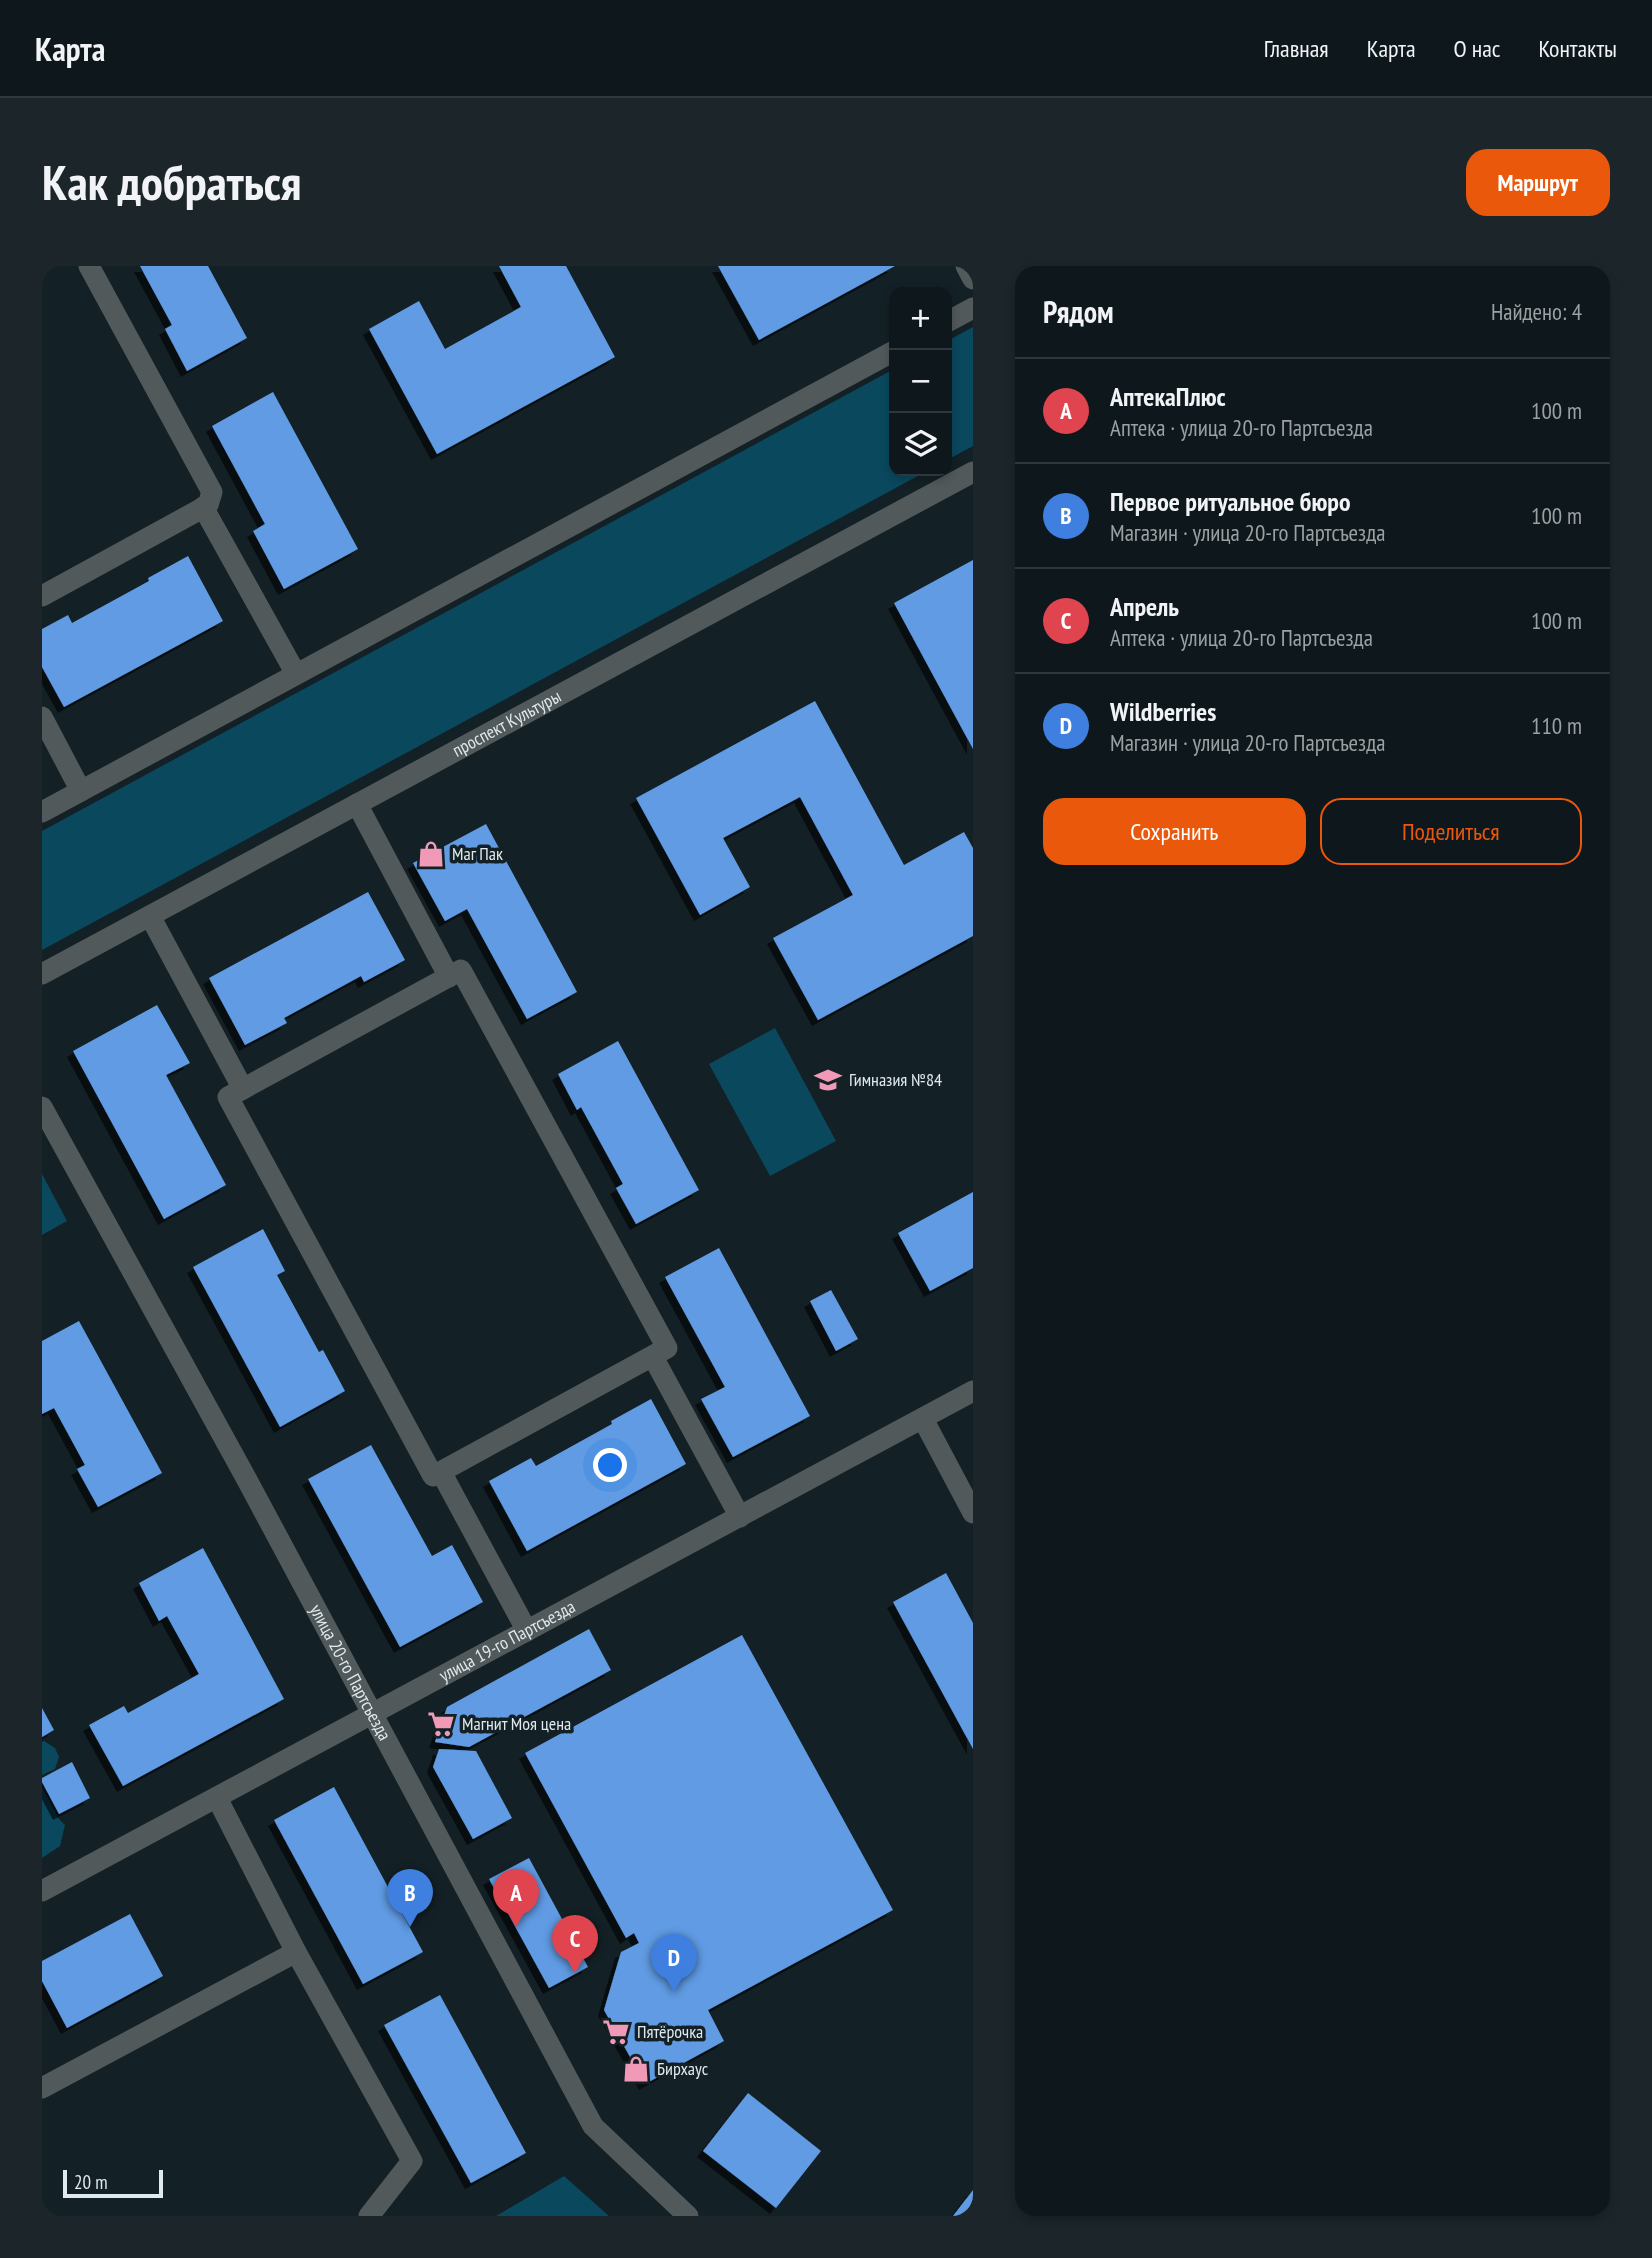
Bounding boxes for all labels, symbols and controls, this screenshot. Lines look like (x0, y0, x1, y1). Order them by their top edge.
text: Карта (35, 27, 105, 70)
text: Главная (1264, 33, 1329, 64)
text: Карта (1367, 33, 1416, 64)
text: О нас (1454, 33, 1500, 64)
text: Контакты (1538, 33, 1617, 64)
button: Маршрут (1466, 149, 1610, 216)
text: Как добраться (42, 150, 301, 214)
map controls (889, 287, 952, 476)
button: + (889, 287, 952, 350)
text: Рядом (1043, 292, 1114, 331)
text: Найдено: 4 (1491, 297, 1582, 326)
button: − (889, 350, 952, 413)
text: АптекаПлюс (1110, 380, 1226, 413)
text: A (1060, 396, 1072, 425)
text: 100 m (1531, 396, 1582, 425)
button: layers (889, 413, 952, 476)
text: Аптека · улица 20-го Партсъезда (1110, 413, 1373, 442)
text: Первое ритуальное бюро (1110, 485, 1350, 518)
text: B (1060, 501, 1072, 530)
text: 100 m (1531, 501, 1582, 530)
text: Магазин · улица 20-го Партсъезда (1110, 518, 1385, 547)
text: Апрель (1110, 590, 1179, 623)
text: C (1061, 606, 1071, 635)
text: 100 m (1531, 606, 1582, 635)
text: Аптека · улица 20-го Партсъезда (1110, 623, 1373, 652)
street label: проспект Культуры (448, 684, 565, 762)
text: Wildberries (1110, 695, 1216, 728)
text: D (1060, 711, 1072, 740)
text: 110 m (1531, 711, 1582, 740)
text: Магазин · улица 20-го Партсъезда (1110, 728, 1385, 757)
button: Сохранить (1043, 798, 1306, 865)
button: Поделиться (1320, 798, 1582, 865)
shop icon: Маг Пак (416, 839, 446, 869)
place label: Маг Пак (452, 842, 503, 865)
school or university icon: Гимназия №84 (813, 1065, 843, 1095)
place label: Гимназия №84 (849, 1068, 942, 1091)
your location (593, 1448, 627, 1482)
street label: улица 19-го Партсъезда (435, 1595, 579, 1687)
street label: улица 20-го Партсъезда (305, 1600, 396, 1744)
supermarket icon: Магнит Моя цена (426, 1709, 456, 1739)
place label: Магнит Моя цена (462, 1712, 571, 1735)
pin: B (387, 1869, 433, 1927)
pin: A (493, 1869, 539, 1927)
pin: C (552, 1915, 598, 1973)
pin: D (651, 1934, 697, 1992)
supermarket icon: Пятёрочка (601, 2017, 631, 2047)
place label: Пятёрочка (637, 2020, 703, 2043)
shop icon: Бирхаус (621, 2054, 651, 2084)
place label: Бирхаус (657, 2057, 709, 2080)
scale bar (63, 2167, 163, 2199)
text: 20 m (74, 2170, 108, 2194)

